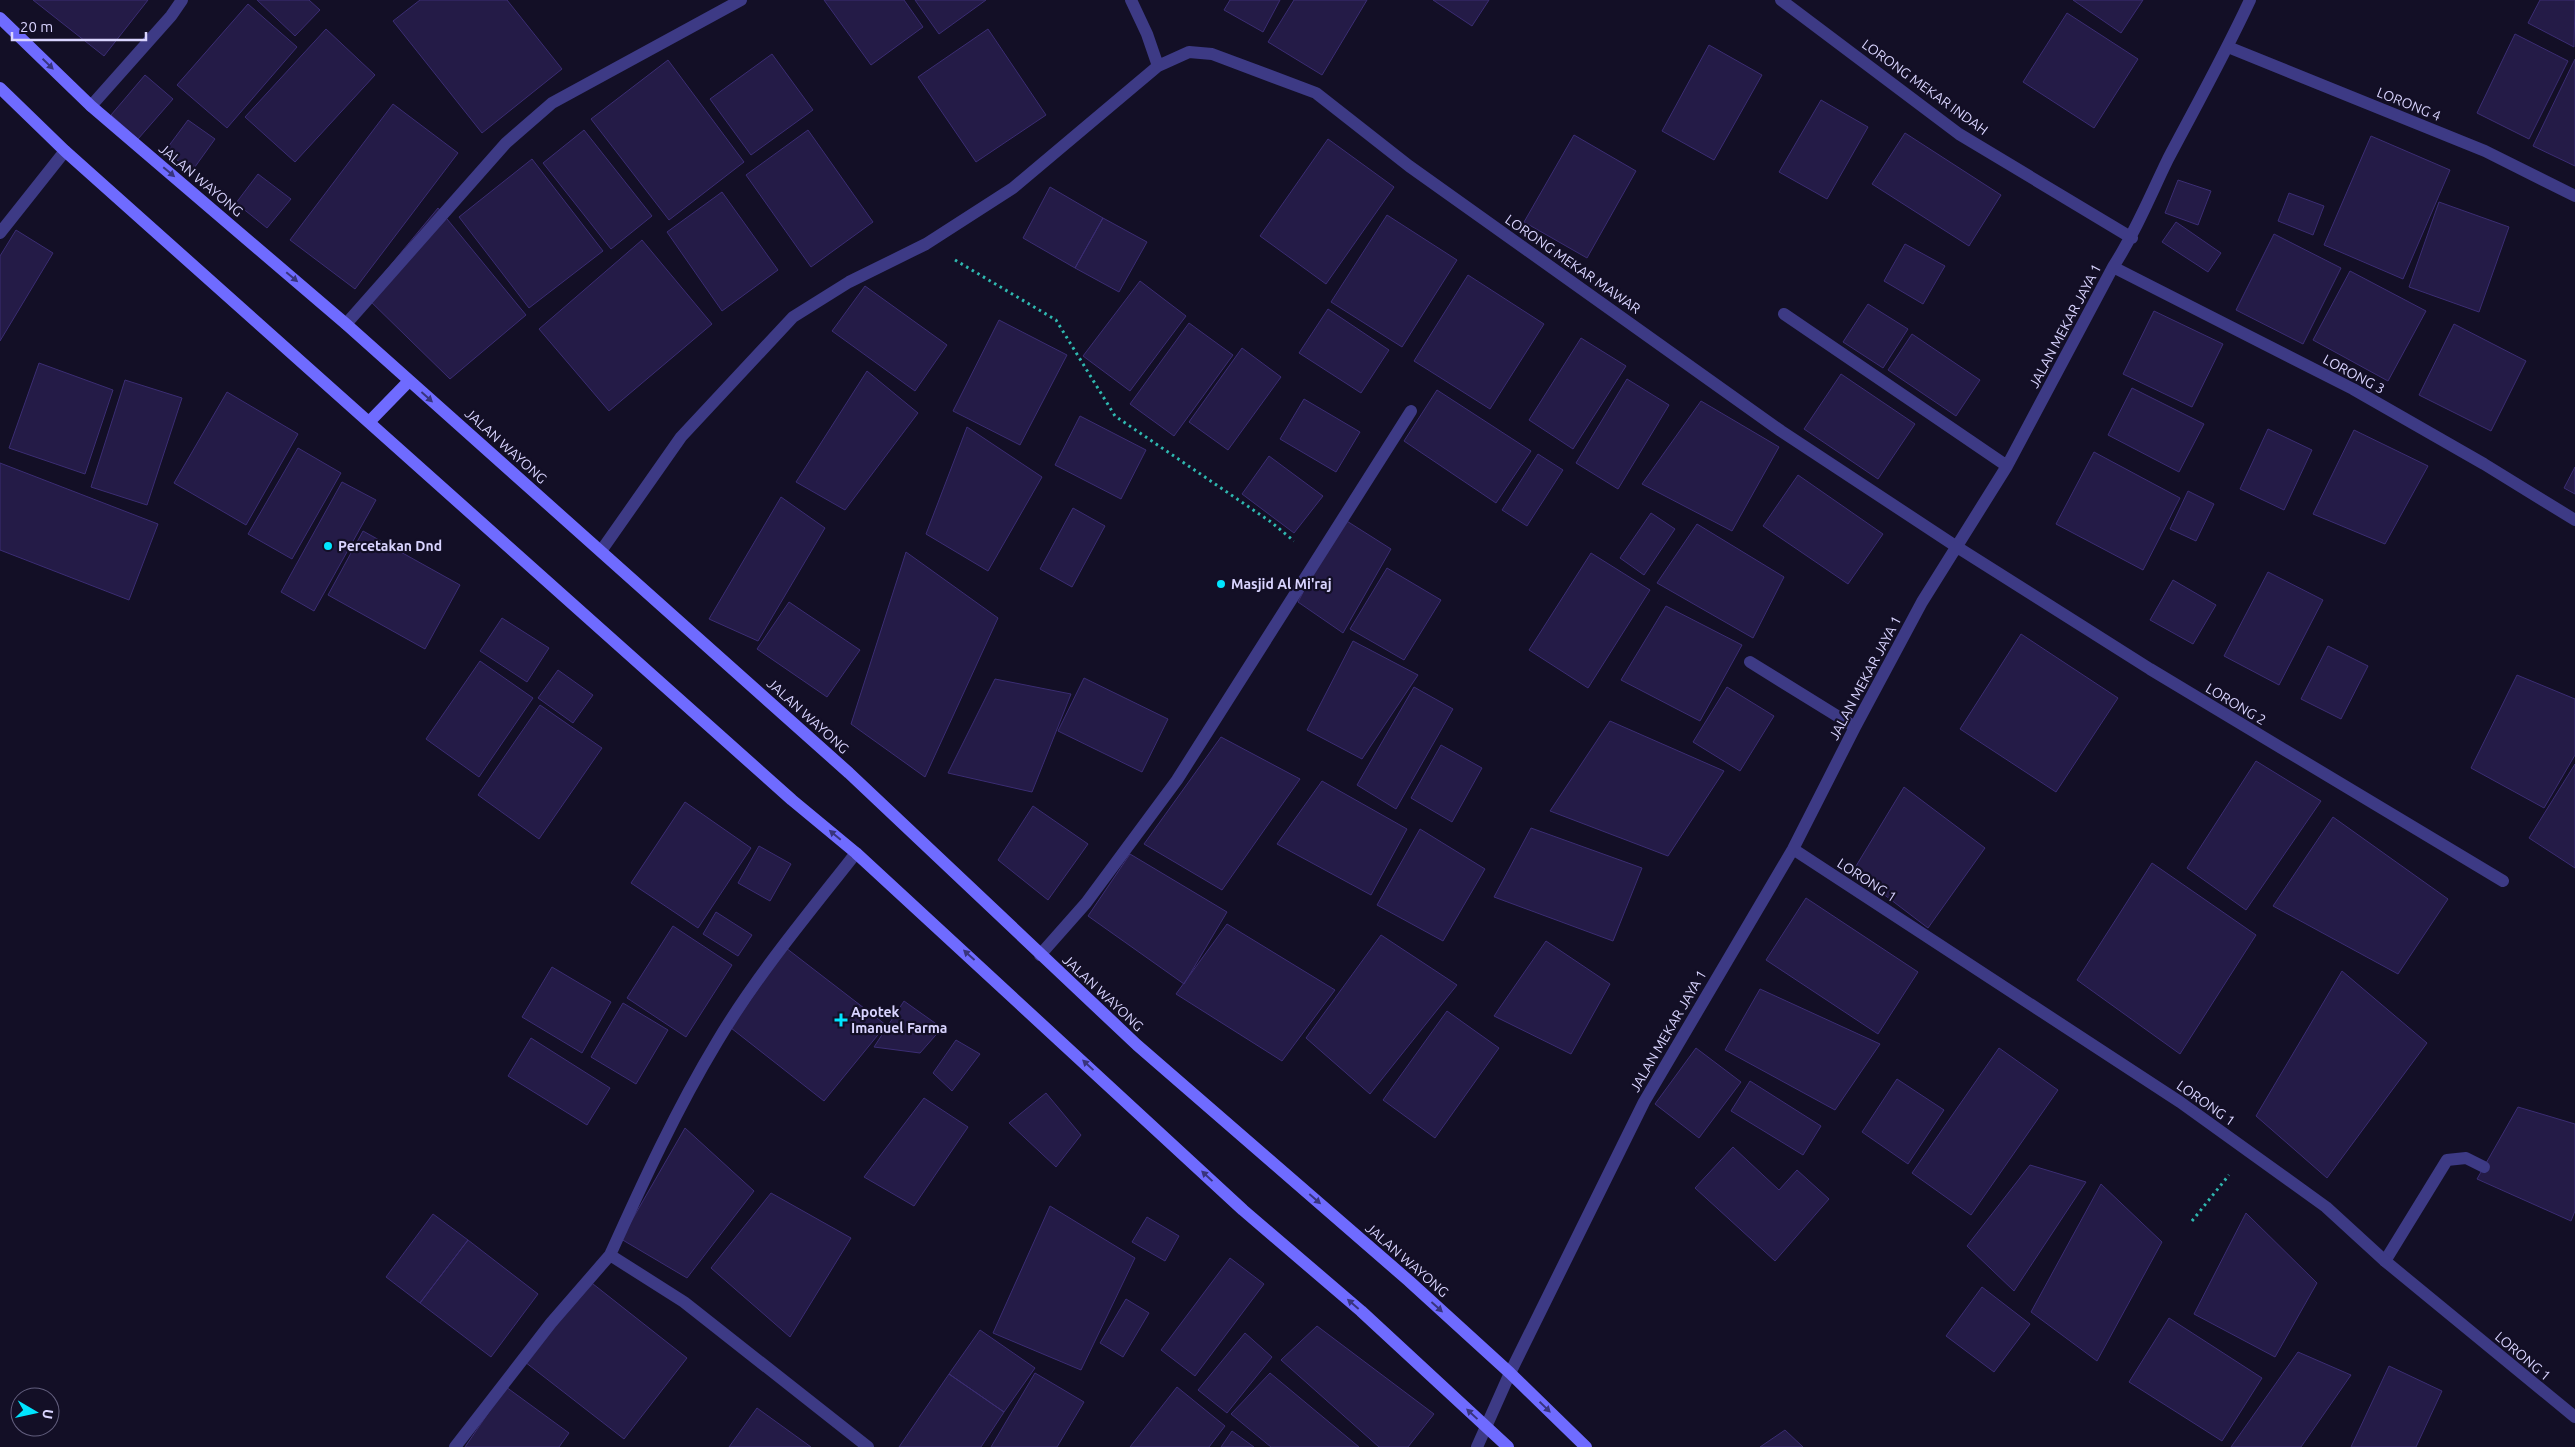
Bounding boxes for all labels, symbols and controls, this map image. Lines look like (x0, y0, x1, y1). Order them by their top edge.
scale bar (12, 10, 146, 42)
text: 20 m (20, 18, 53, 35)
street label: LORONG MEKAR INDAH (1859, 36, 1991, 138)
one-way arrow (41, 58, 53, 70)
street label: LORONG 4 (2375, 84, 2443, 124)
street label: JALAN WAYONG (156, 140, 246, 220)
one-way arrow (162, 166, 174, 178)
street label: LORONG MEKAR MAWAR (1502, 211, 1644, 317)
street label: JALAN MEKAR JAYA 1 (2026, 261, 2104, 391)
one-way arrow (286, 272, 299, 283)
street label: LORONG 3 (2320, 351, 2388, 397)
one-way arrow (421, 391, 434, 402)
street label: JALAN WAYONG (462, 405, 550, 487)
place label: Percetakan Dnd (338, 538, 442, 554)
marker: Percetakan Dnd (322, 540, 334, 552)
place label: Masjid Al Mi'raj (1231, 576, 1332, 592)
marker: Masjid Al Mi'raj (1215, 578, 1227, 590)
street label: JALAN MEKAR JAYA 1 (1826, 613, 1904, 743)
street label: JALAN WAYONG (764, 675, 852, 757)
street label: LORONG 2 (2203, 680, 2269, 728)
one-way arrow (828, 830, 841, 841)
street label: LORONG 1 (1834, 855, 1900, 905)
one-way arrow (963, 949, 975, 961)
street label: JALAN WAYONG (1059, 952, 1147, 1034)
street label: JALAN MEKAR JAYA 1 (1627, 967, 1709, 1095)
place label: Apotek Imanuel Farma (851, 1004, 947, 1036)
marker: Apotek Imanuel Farma (835, 1014, 847, 1026)
one-way arrow (1082, 1060, 1094, 1071)
street label: LORONG 1 (2174, 1077, 2238, 1129)
one-way arrow (1201, 1170, 1213, 1182)
one-way arrow (1309, 1193, 1321, 1205)
street label: JALAN WAYONG (1362, 1220, 1452, 1300)
one-way arrow (1346, 1298, 1359, 1309)
one-way arrow (1431, 1301, 1444, 1312)
street label: LORONG 1 (2492, 1328, 2554, 1384)
north arrow (10, 1387, 60, 1437)
one-way arrow (1539, 1400, 1551, 1412)
text: U (39, 1408, 57, 1420)
one-way arrow (1467, 1408, 1479, 1420)

